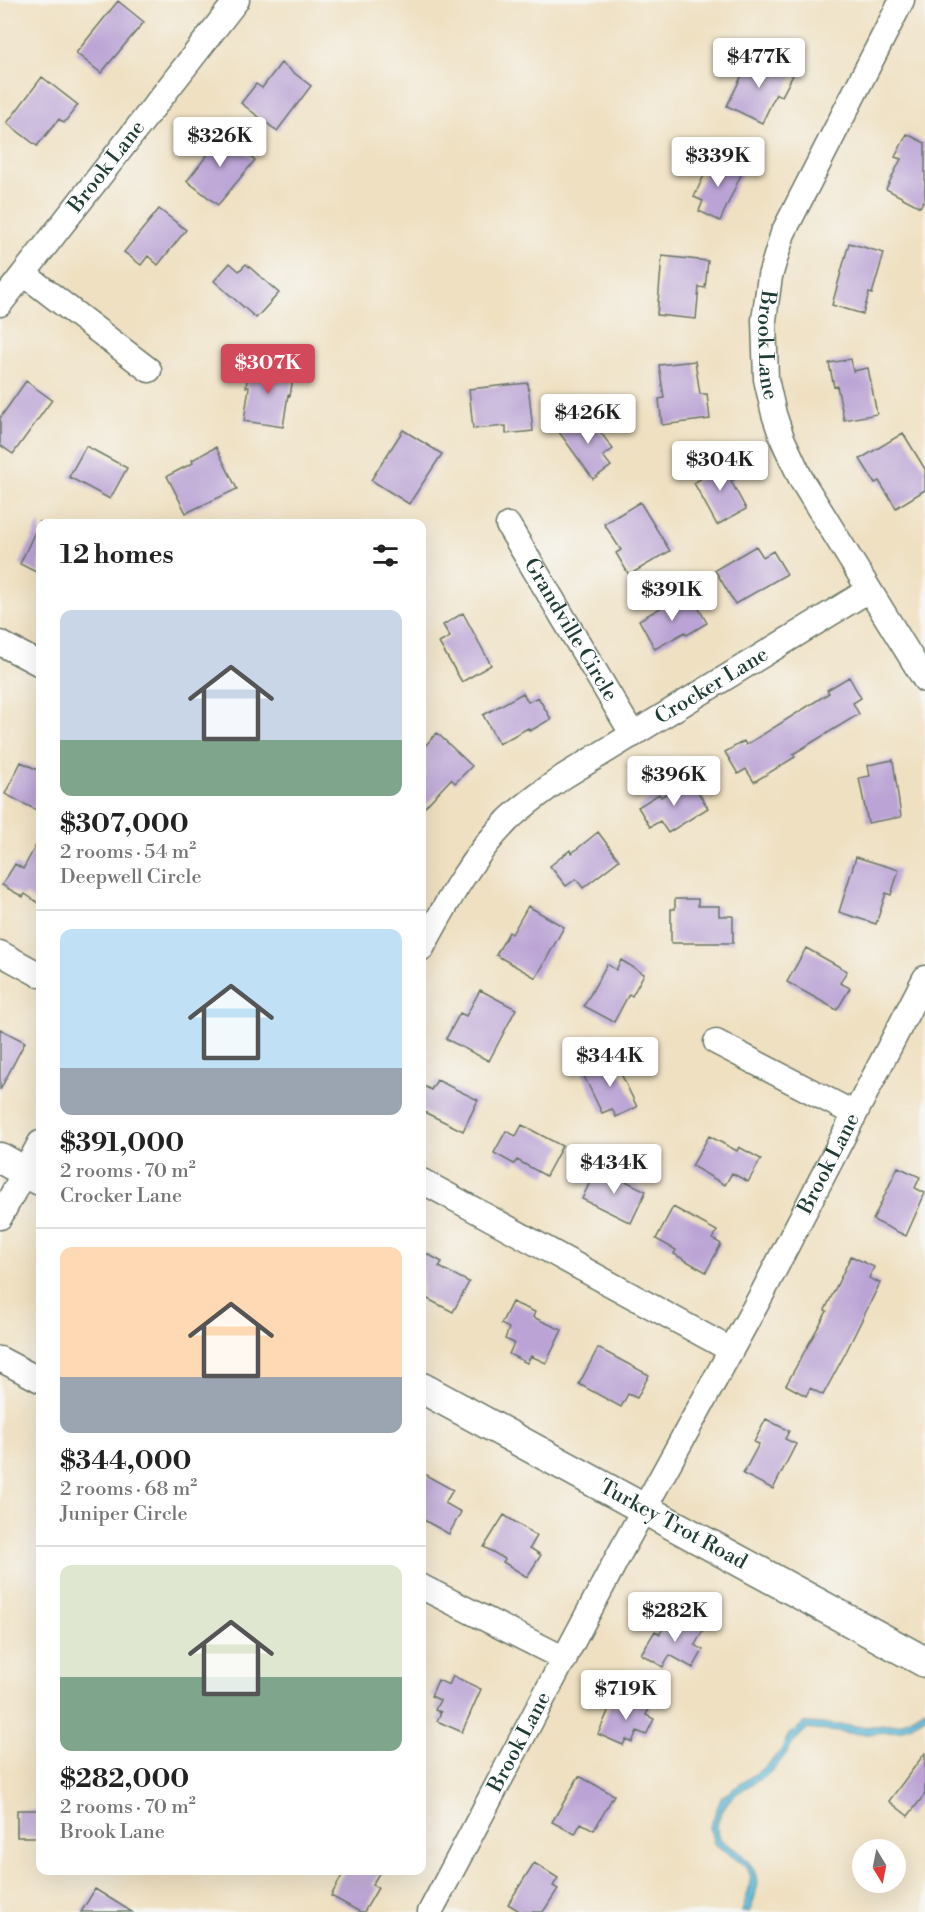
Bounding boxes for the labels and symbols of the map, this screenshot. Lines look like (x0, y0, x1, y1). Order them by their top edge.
pin: $477K (717, 38, 801, 89)
street label: Brook Lane (62, 115, 151, 219)
pin: $326K (178, 117, 262, 168)
pin: $339K (676, 137, 760, 188)
street label: Brook Lane (750, 287, 783, 402)
pin: $307K (226, 344, 310, 395)
pin: $426K (546, 394, 630, 445)
pin: $304K (678, 441, 762, 492)
street label: Grandville Circle (518, 554, 623, 706)
pin: $391K (630, 571, 714, 622)
street label: Crocker Lane (650, 642, 773, 731)
pin: $396K (632, 756, 716, 807)
pin: $344K (568, 1037, 652, 1088)
street label: Brook Lane (792, 1109, 866, 1220)
pin: $434K (572, 1144, 656, 1195)
street label: Turkey Trot Road (595, 1474, 752, 1576)
pin: $282K (633, 1592, 717, 1643)
pin: $719K (584, 1670, 668, 1721)
street label: Brook Lane (482, 1687, 557, 1798)
north arrow (852, 1839, 906, 1893)

